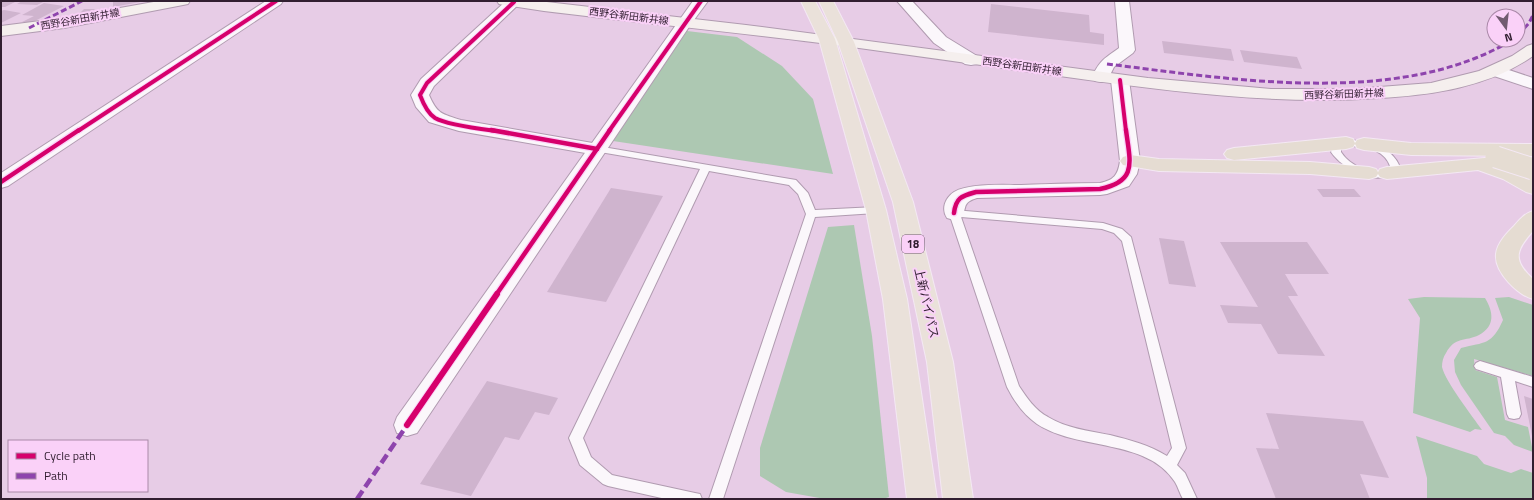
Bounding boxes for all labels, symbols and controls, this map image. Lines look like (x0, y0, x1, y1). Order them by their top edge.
street label: 西野谷新田新井線 (588, 4, 670, 28)
street label: 西野谷新田新井線 (39, 5, 121, 33)
north arrow (1486, 8, 1526, 48)
text: N (1503, 29, 1514, 46)
street label: 西野谷新田新井線 (981, 53, 1063, 79)
street label: 西野谷新田新井線 (1304, 85, 1384, 103)
road number: 18 (902, 235, 924, 253)
street label: 上新バイパス (910, 266, 944, 340)
legend (8, 440, 148, 492)
text: Cycle path (44, 446, 96, 465)
text: Path (44, 466, 68, 485)

